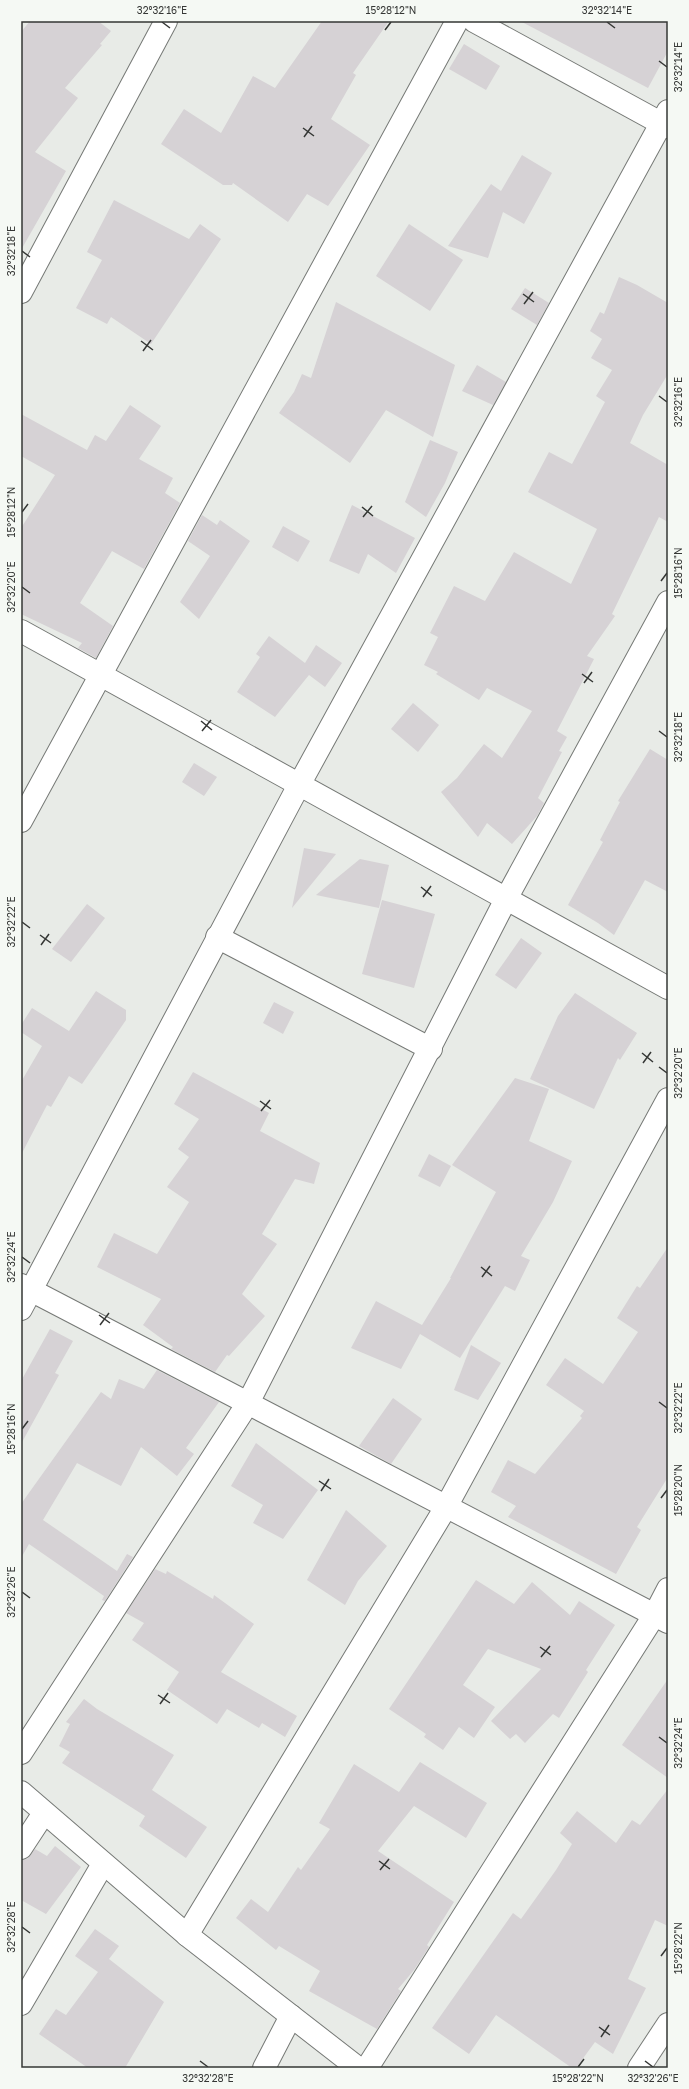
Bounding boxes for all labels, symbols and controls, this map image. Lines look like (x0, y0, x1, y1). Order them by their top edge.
text: 32°32'16"E (137, 4, 187, 16)
text: 15°28'12"N (366, 4, 416, 16)
text: 32°32'14"E (582, 4, 632, 16)
text: 32°32'14"E (672, 42, 684, 92)
text: 32°32'18"E (5, 226, 17, 276)
text: 32°32'16"E (672, 377, 684, 427)
text: 15°28'12"N (5, 487, 17, 537)
text: 15°28'16"N (672, 547, 684, 599)
text: 32°32'20"E (5, 561, 17, 613)
text: 32°32'18"E (672, 712, 684, 762)
text: 32°32'22"E (5, 897, 17, 948)
text: 32°32'20"E (672, 1047, 684, 1099)
text: 32°32'24"E (5, 1231, 17, 1283)
text: 32°32'22"E (672, 1383, 684, 1434)
text: 15°28'16"N (5, 1403, 17, 1455)
text: 15°28'20"N (672, 1464, 684, 1516)
text: 32°32'26"E (5, 1566, 17, 1618)
text: 32°32'24"E (672, 1717, 684, 1769)
text: 32°32'28"E (5, 1901, 17, 1953)
text: 15°28'22"N (672, 1922, 684, 1974)
text: 32°32'28"E (182, 2072, 234, 2084)
text: 15°28'22"N (552, 2072, 604, 2084)
text: 32°32'26"E (627, 2072, 679, 2084)

